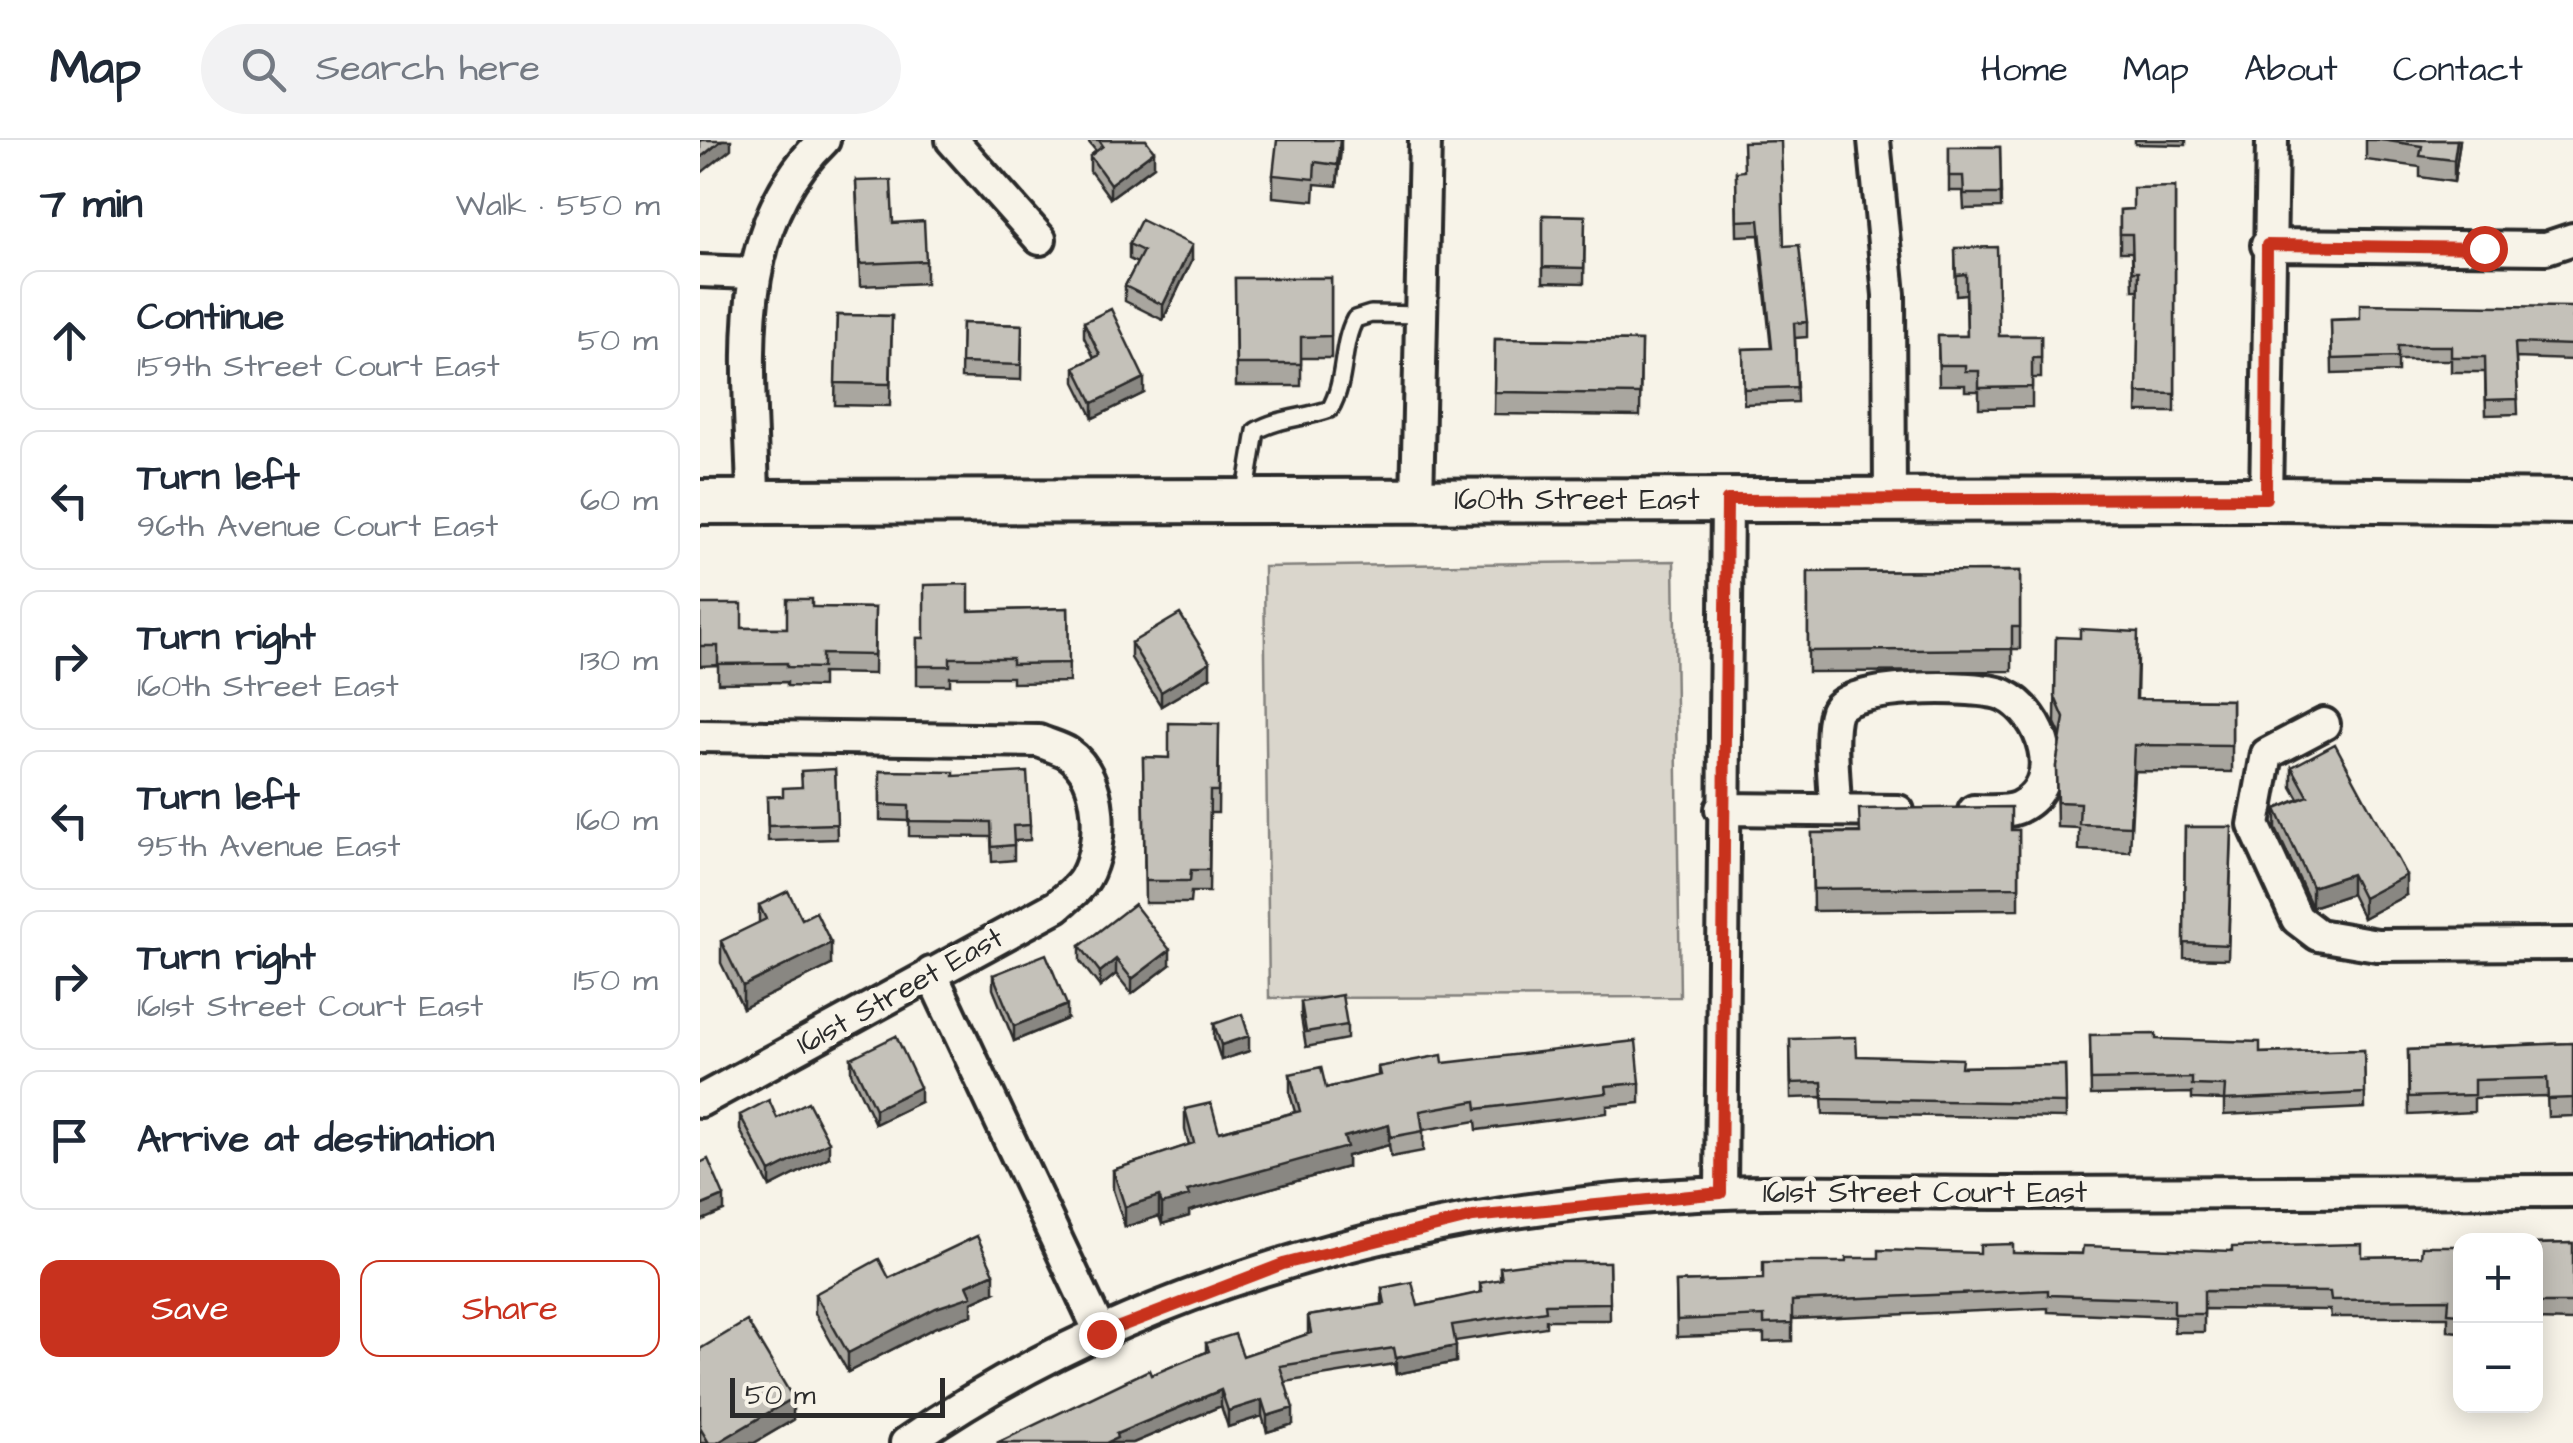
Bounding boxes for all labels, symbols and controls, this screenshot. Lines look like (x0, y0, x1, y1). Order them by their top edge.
search box (201, 24, 901, 114)
text: Map (50, 36, 141, 102)
icon: search (236, 42, 291, 97)
text: Search here (316, 43, 540, 95)
text: Home (1981, 45, 2068, 94)
text: Map (2123, 45, 2189, 94)
text: About (2244, 45, 2338, 94)
text: Contact (2393, 45, 2523, 94)
text: 7 min (40, 176, 143, 234)
text: Walk · 550 m (456, 183, 660, 228)
route start (2462, 226, 2508, 272)
text: Continue (137, 292, 284, 344)
icon: ahead (42, 313, 97, 368)
text: 50 m (577, 318, 658, 363)
text: 159th Street Court East (137, 344, 500, 389)
text: Turn left (137, 452, 300, 504)
icon: left (42, 473, 97, 528)
text: 60 m (580, 478, 658, 523)
street label: 160th Street East (1454, 479, 1700, 521)
text: 96th Avenue Court East (137, 504, 498, 549)
text: Turn right (137, 612, 316, 664)
icon: right (42, 633, 97, 688)
text: 130 m (580, 638, 658, 683)
text: 160th Street East (137, 664, 399, 709)
text: Turn left (137, 772, 300, 824)
icon: left (42, 793, 97, 848)
text: 160 m (576, 798, 658, 843)
text: 95th Avenue East (137, 824, 400, 869)
street label: 161st Street East (789, 917, 1011, 1065)
text: Turn right (137, 932, 316, 984)
icon: right (42, 953, 97, 1008)
text: 150 m (573, 958, 658, 1003)
text: 161st Street Court East (137, 984, 483, 1029)
icon: arrive (42, 1113, 97, 1168)
text: Arrive at destination (137, 1114, 494, 1166)
street label: 161st Street Court East (1763, 1172, 2087, 1214)
map controls (2453, 1233, 2543, 1413)
button: + (2453, 1233, 2543, 1323)
button: Save (40, 1260, 340, 1357)
button: Share (360, 1260, 660, 1357)
route end (1079, 1312, 1125, 1358)
button: − (2453, 1323, 2543, 1413)
scale bar (730, 1373, 945, 1418)
text: 50 m (745, 1376, 816, 1415)

